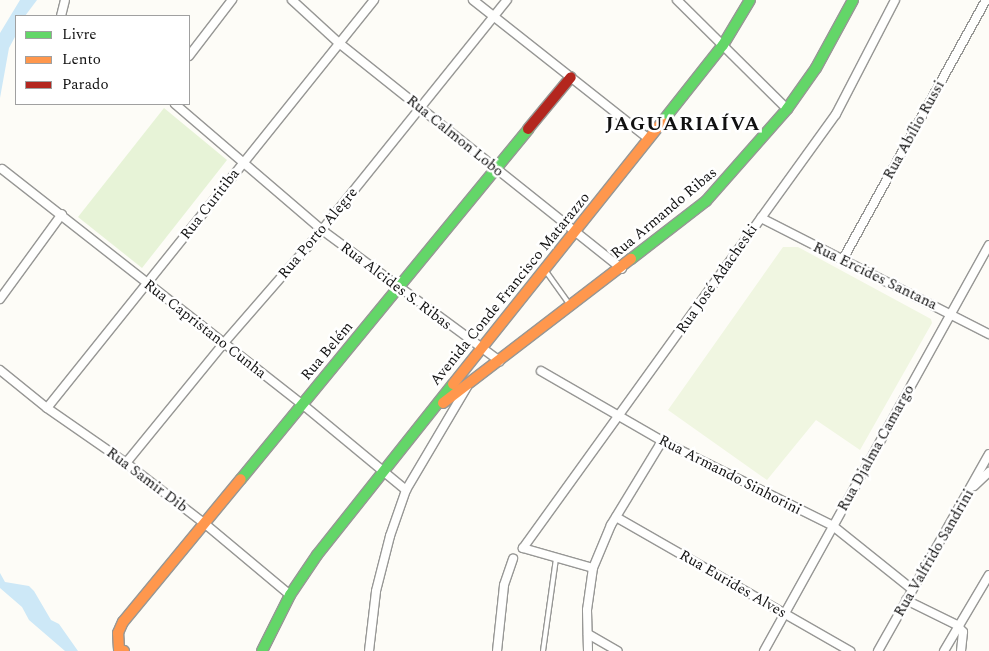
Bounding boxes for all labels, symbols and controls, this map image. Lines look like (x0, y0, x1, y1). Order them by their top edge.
legend (15, 15, 190, 105)
text: Livre (62, 23, 97, 46)
text: Lento (62, 48, 101, 71)
text: Parado (62, 73, 109, 96)
street label: Rua Abílio Russi (879, 77, 949, 183)
street label: Rua Calmon Lobo (403, 91, 507, 181)
district label: JAGUARIAÍVA (604, 112, 762, 136)
street label: Rua Armando Ribas (607, 163, 721, 263)
street label: Rua Curitiba (177, 165, 243, 243)
street label: Rua Porto Alegre (274, 184, 362, 282)
street label: Avenida Conde Francisco Matarazzo (426, 189, 594, 389)
street label: Rua José Adacheski (672, 221, 762, 337)
street label: Rua Alcides S. Ribas (337, 238, 455, 334)
street label: Rua Ercides Santana (810, 238, 940, 314)
street label: Rua Capristano Cunha (140, 276, 270, 382)
street label: Rua Belém (297, 318, 357, 384)
street label: Rua Djalma Camargo (834, 382, 918, 514)
street label: Rua Armando Sinhorini (656, 431, 804, 519)
street label: Rua Samir Dib (103, 444, 191, 516)
street label: Rua Valfrido Sandrini (890, 486, 978, 620)
street label: Rua Eurides Alves (676, 546, 790, 622)

